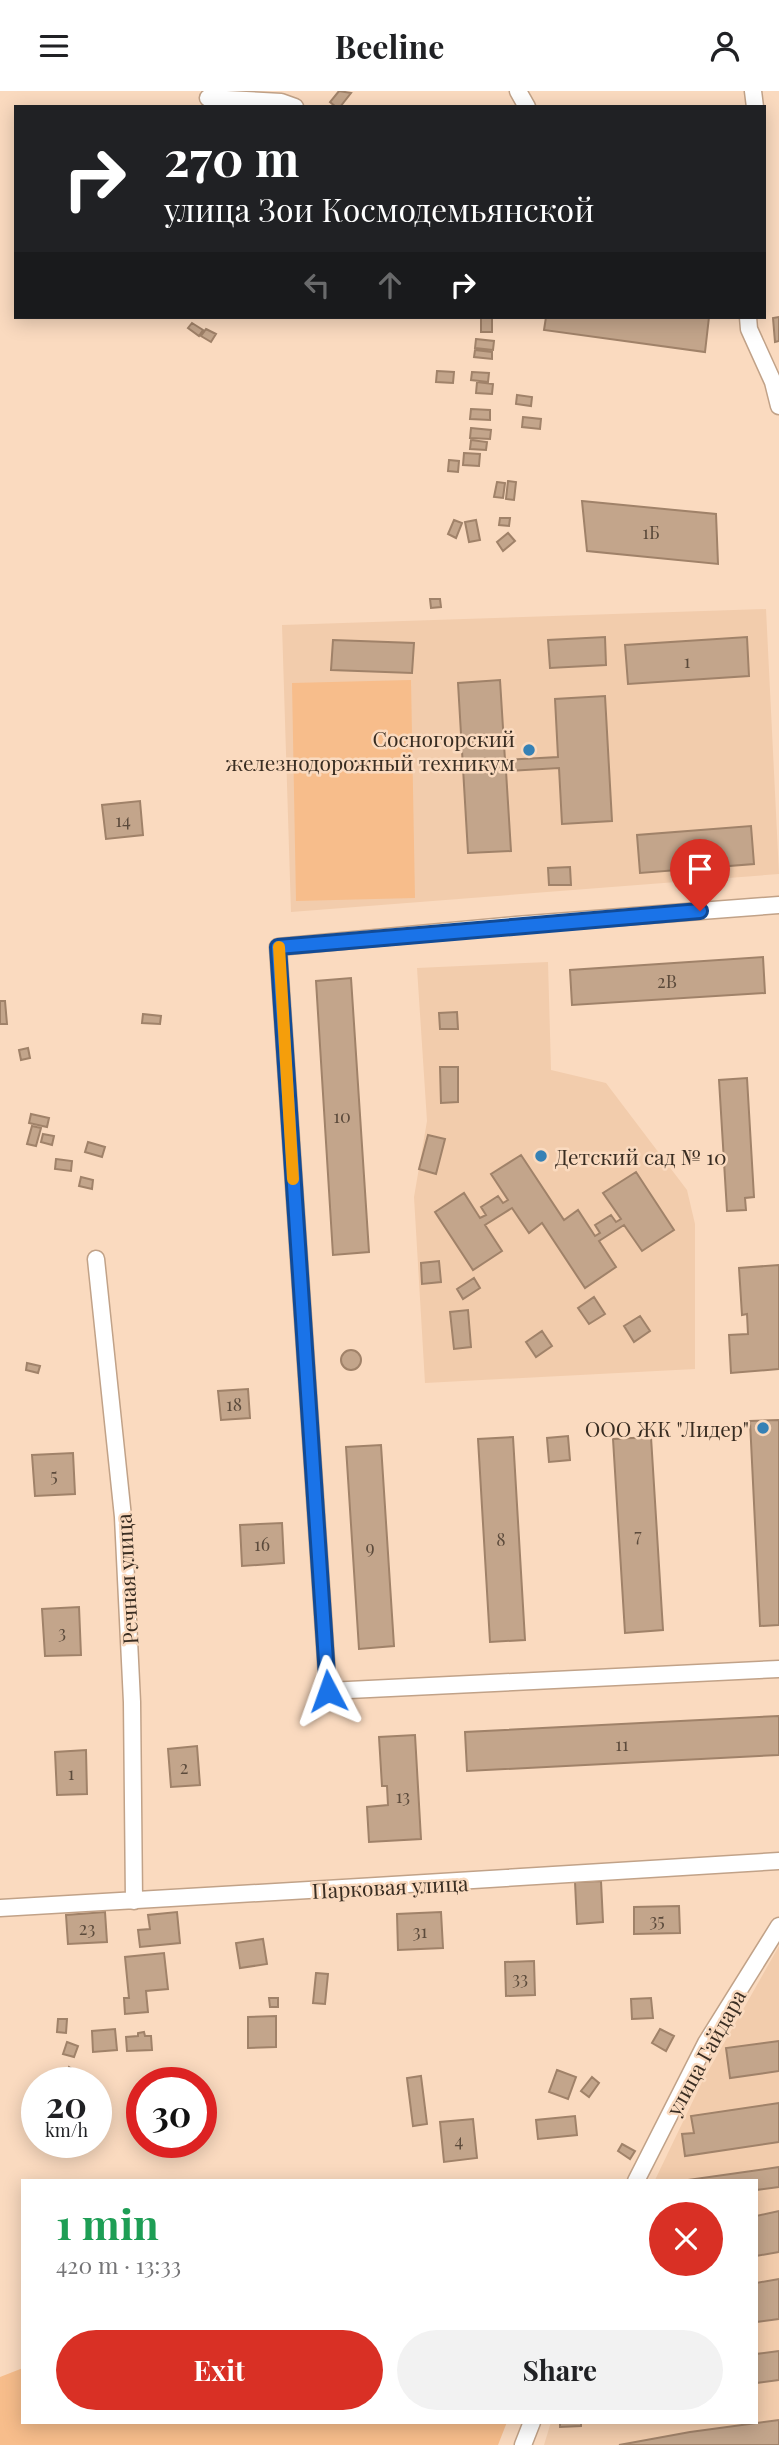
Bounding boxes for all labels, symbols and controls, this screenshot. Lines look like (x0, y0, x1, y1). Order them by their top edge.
text: Beeline (335, 24, 444, 67)
icon: menu (35, 27, 73, 65)
icon: person (706, 27, 744, 65)
text: 270 m (164, 124, 299, 189)
icon: right (49, 133, 140, 224)
text: улица Зои Космодемьянской (164, 187, 594, 230)
icon: left (298, 266, 336, 304)
icon: ahead (371, 266, 409, 304)
icon: right (444, 266, 482, 304)
house number: 1Б (642, 520, 660, 544)
house number: 1 (684, 649, 691, 673)
place label: Сосногорский железнодорожный техникум (226, 724, 515, 776)
marker: Сосногорский железнодорожный техникум (521, 742, 537, 758)
house number: 14 (115, 808, 131, 832)
pin (670, 839, 730, 911)
icon: arrive (681, 850, 719, 888)
house number: 2В (657, 969, 677, 993)
house number: 10 (333, 1104, 351, 1128)
place label: Детский сад № 10 (555, 1142, 727, 1170)
marker: Детский сад № 10 (533, 1148, 549, 1164)
house number: 18 (226, 1392, 242, 1416)
place label: ООО ЖК "Лидер" (585, 1414, 749, 1442)
marker: ООО ЖК "Лидер" (755, 1420, 771, 1436)
house number: 5 (50, 1463, 58, 1487)
street label: Речная улица (109, 1512, 143, 1645)
house number: 7 (634, 1523, 642, 1547)
house number: 8 (496, 1527, 506, 1551)
house number: 16 (254, 1532, 270, 1556)
house number: 9 (365, 1535, 375, 1559)
house number: 3 (58, 1620, 66, 1644)
position arrow (291, 1654, 365, 1728)
house number: 11 (615, 1732, 629, 1756)
house number: 2 (180, 1755, 188, 1779)
house number: 1 (68, 1761, 75, 1785)
house number: 13 (396, 1784, 410, 1808)
street label: Парковая улица (311, 1868, 470, 1904)
house number: 35 (649, 1908, 665, 1932)
house number: 23 (79, 1916, 95, 1940)
house number: 31 (413, 1919, 428, 1943)
house number: 33 (512, 1966, 528, 1990)
street label: улица Гайдара (658, 1983, 752, 2121)
speed limit sign: 30 (126, 2067, 217, 2158)
text: 20 (46, 2080, 87, 2127)
text: km/h (45, 2118, 88, 2142)
house number: 4 (455, 2128, 464, 2152)
text: 1 min (56, 2195, 159, 2251)
button: close (649, 2202, 723, 2276)
text: 420 m · 13:33 (56, 2249, 181, 2280)
button: Exit (56, 2330, 383, 2410)
button: Share (397, 2330, 723, 2410)

